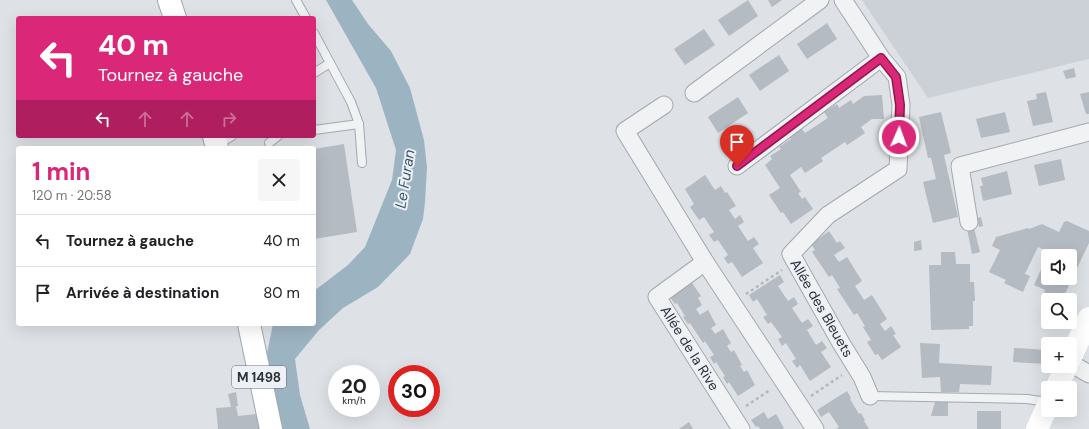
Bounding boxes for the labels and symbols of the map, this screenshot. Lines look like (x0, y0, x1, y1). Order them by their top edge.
position arrow (878, 116, 920, 158)
pin (720, 125, 754, 166)
water label: Le Furan (390, 148, 420, 210)
street label: Allée des Bleuets (787, 256, 857, 360)
street label: Allée de la Rive (657, 302, 723, 394)
speed limit sign: 30 (388, 365, 440, 417)
road number: M 1498 (232, 366, 286, 388)

